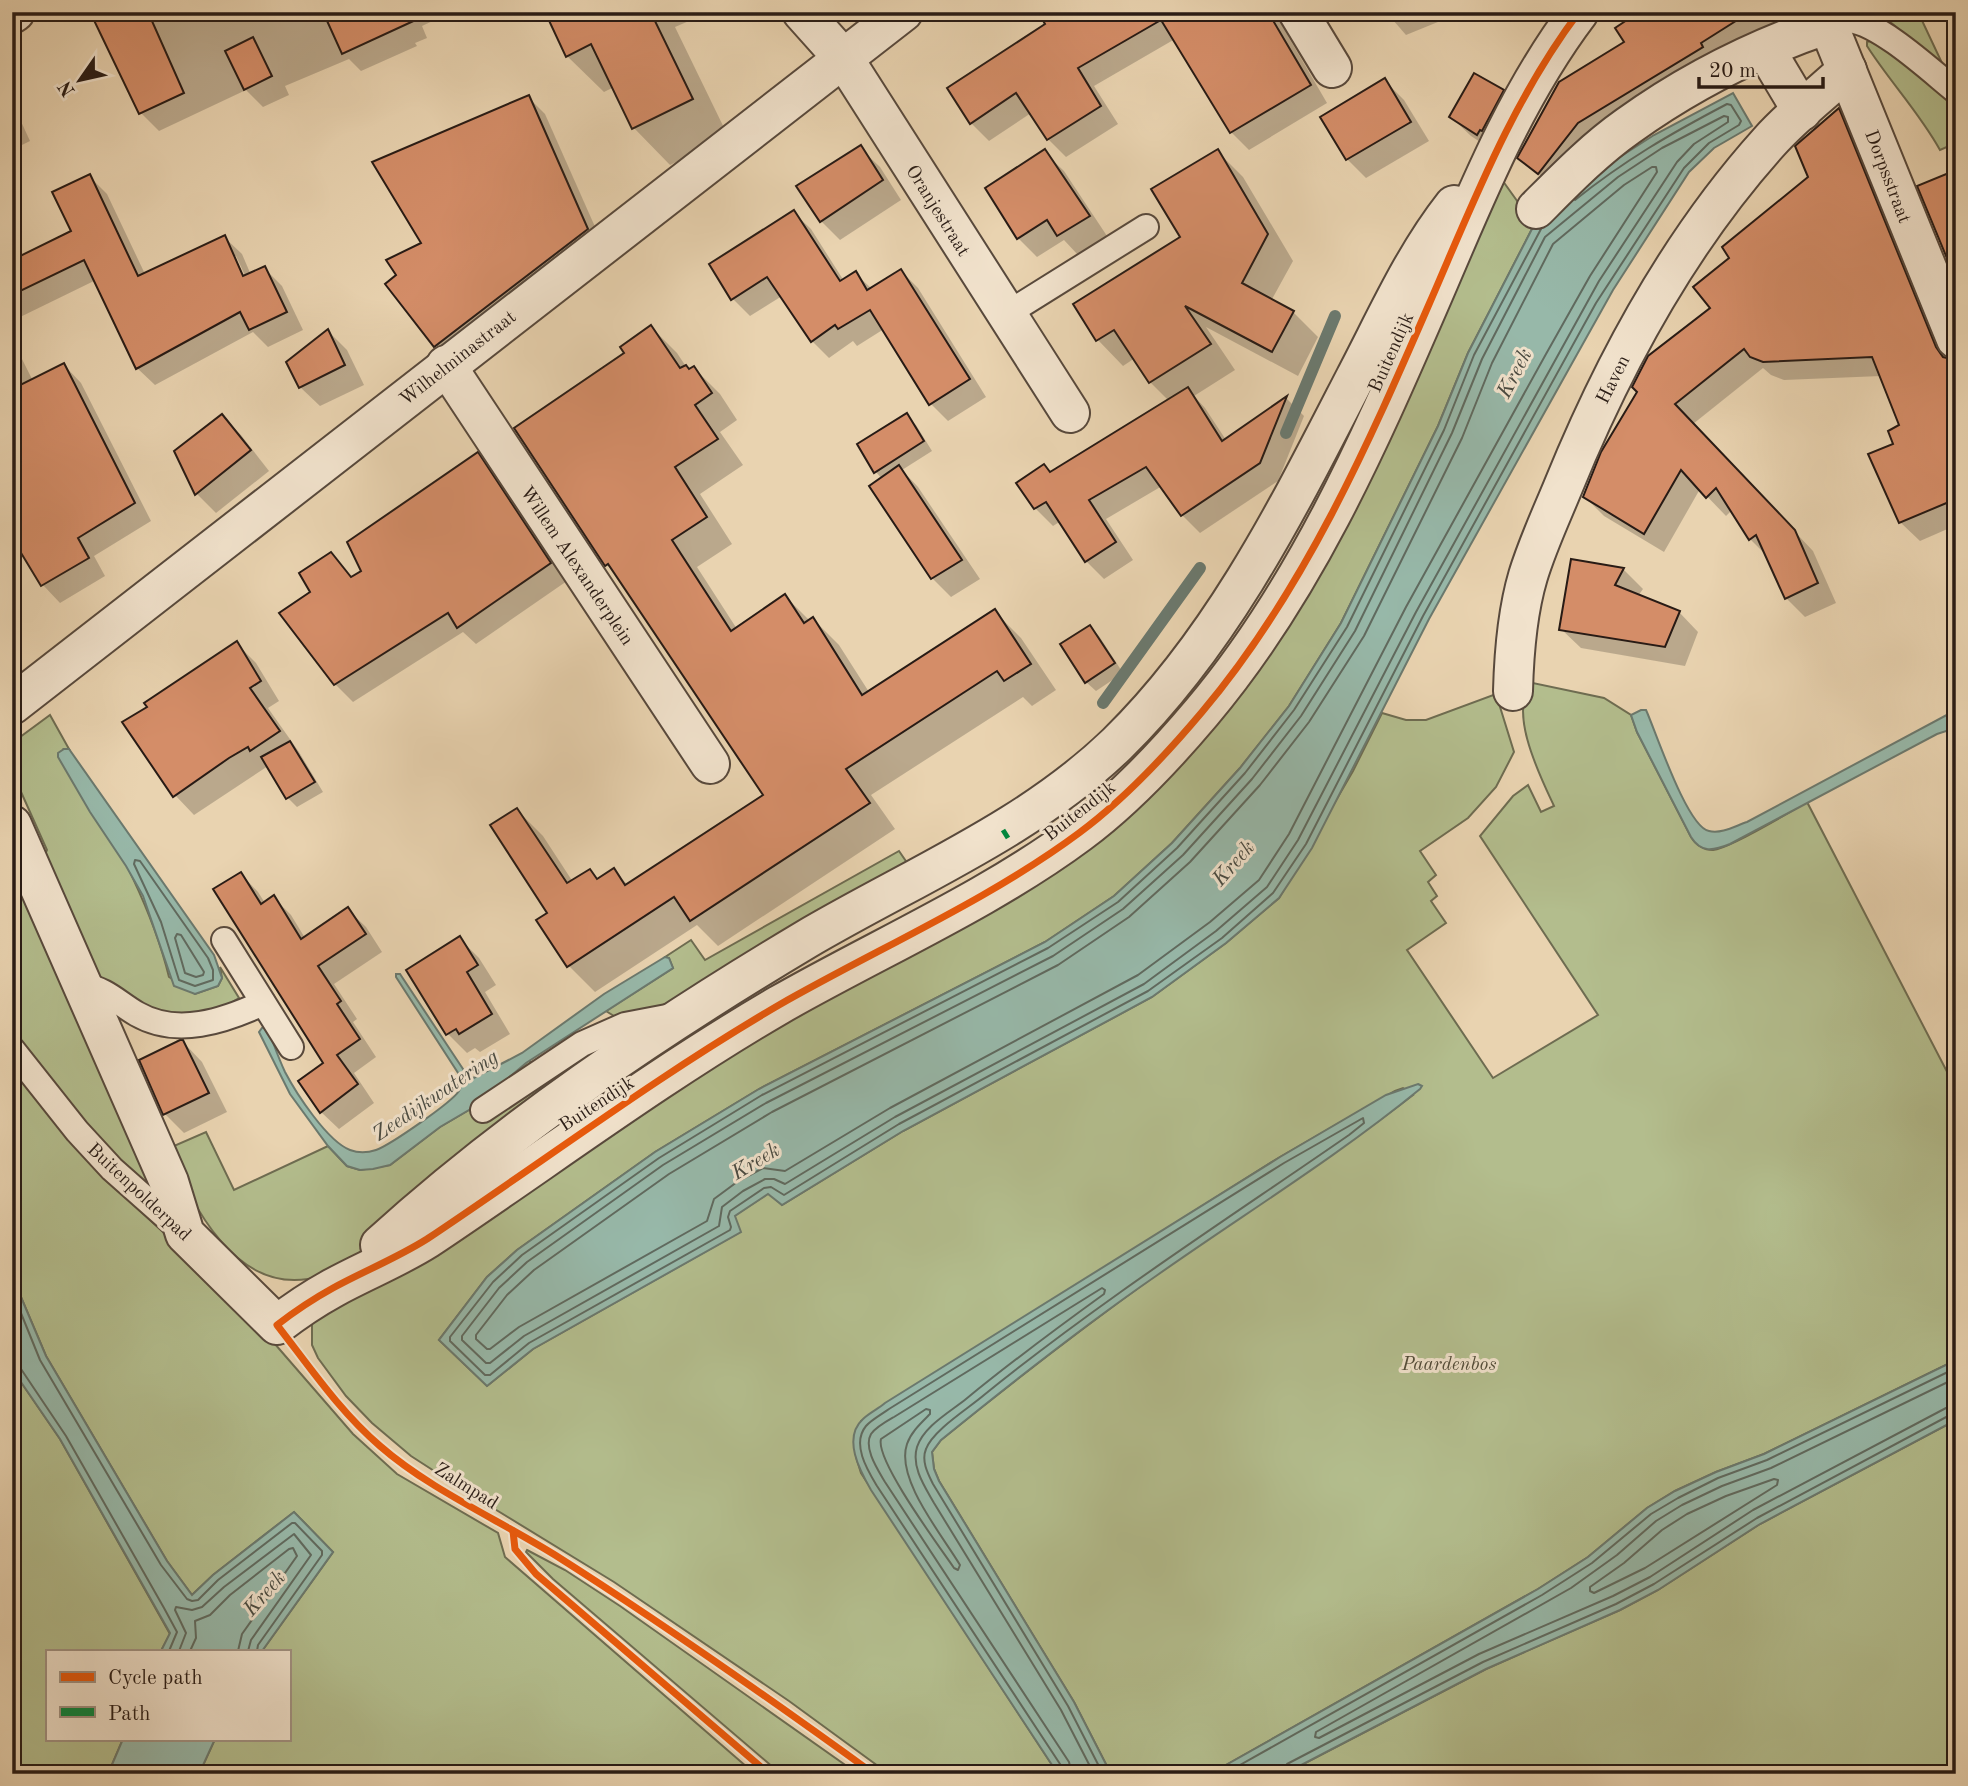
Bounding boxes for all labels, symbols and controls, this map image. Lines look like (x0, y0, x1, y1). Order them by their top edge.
north arrow (46, 46, 116, 116)
scale bar (1699, 46, 1823, 90)
text: 20 m (1709, 61, 1756, 82)
text: N (56, 76, 80, 99)
street label: Dorpsstraat (1860, 128, 1913, 226)
street label: Oranjestraat (901, 162, 972, 260)
street label: Wilhelminastraat (397, 308, 520, 410)
street label: Buitendijk (1366, 310, 1418, 396)
water label: Kreek (1494, 346, 1537, 403)
street label: Haven (1594, 353, 1634, 408)
street label: Willem Alexanderplein (516, 483, 636, 649)
street label: Buitendijk (1041, 778, 1120, 846)
water label: Kreek (1208, 837, 1259, 891)
water label: Zeedijkwatering (369, 1047, 502, 1146)
street label: Buitendijk (557, 1074, 638, 1136)
street label: Buitenpolderpad (83, 1140, 194, 1246)
water label: Kreek (727, 1140, 784, 1185)
park label: Paardenbos (1401, 1356, 1496, 1375)
street label: Zalmpad (430, 1460, 501, 1514)
water label: Kreek (239, 1567, 290, 1621)
legend (46, 1650, 290, 1740)
text: Cycle path (108, 1668, 203, 1689)
text: Path (108, 1704, 151, 1725)

